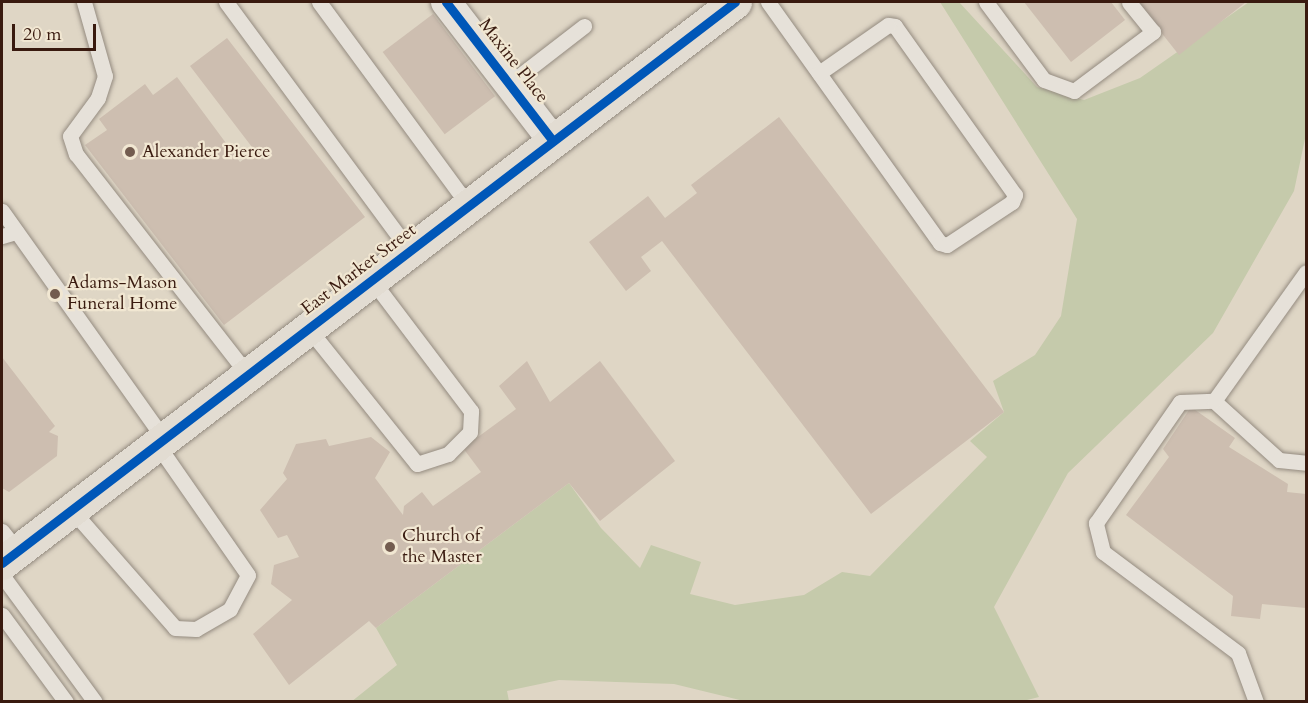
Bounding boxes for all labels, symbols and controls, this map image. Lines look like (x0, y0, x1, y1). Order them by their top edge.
scale bar (15, 12, 99, 50)
street label: Maxine Place (473, 14, 553, 108)
text: 20 m (23, 22, 62, 47)
place label: Alexander Pierce (142, 141, 270, 163)
marker: Alexander Pierce (123, 145, 137, 159)
street label: East Market Street (297, 220, 421, 320)
place label: Adams-Mason Funeral Home (67, 273, 177, 316)
marker: Adams-Mason Funeral Home (48, 287, 62, 301)
place label: Church of the Master (402, 526, 482, 568)
marker: Church of the Master (383, 540, 397, 554)

